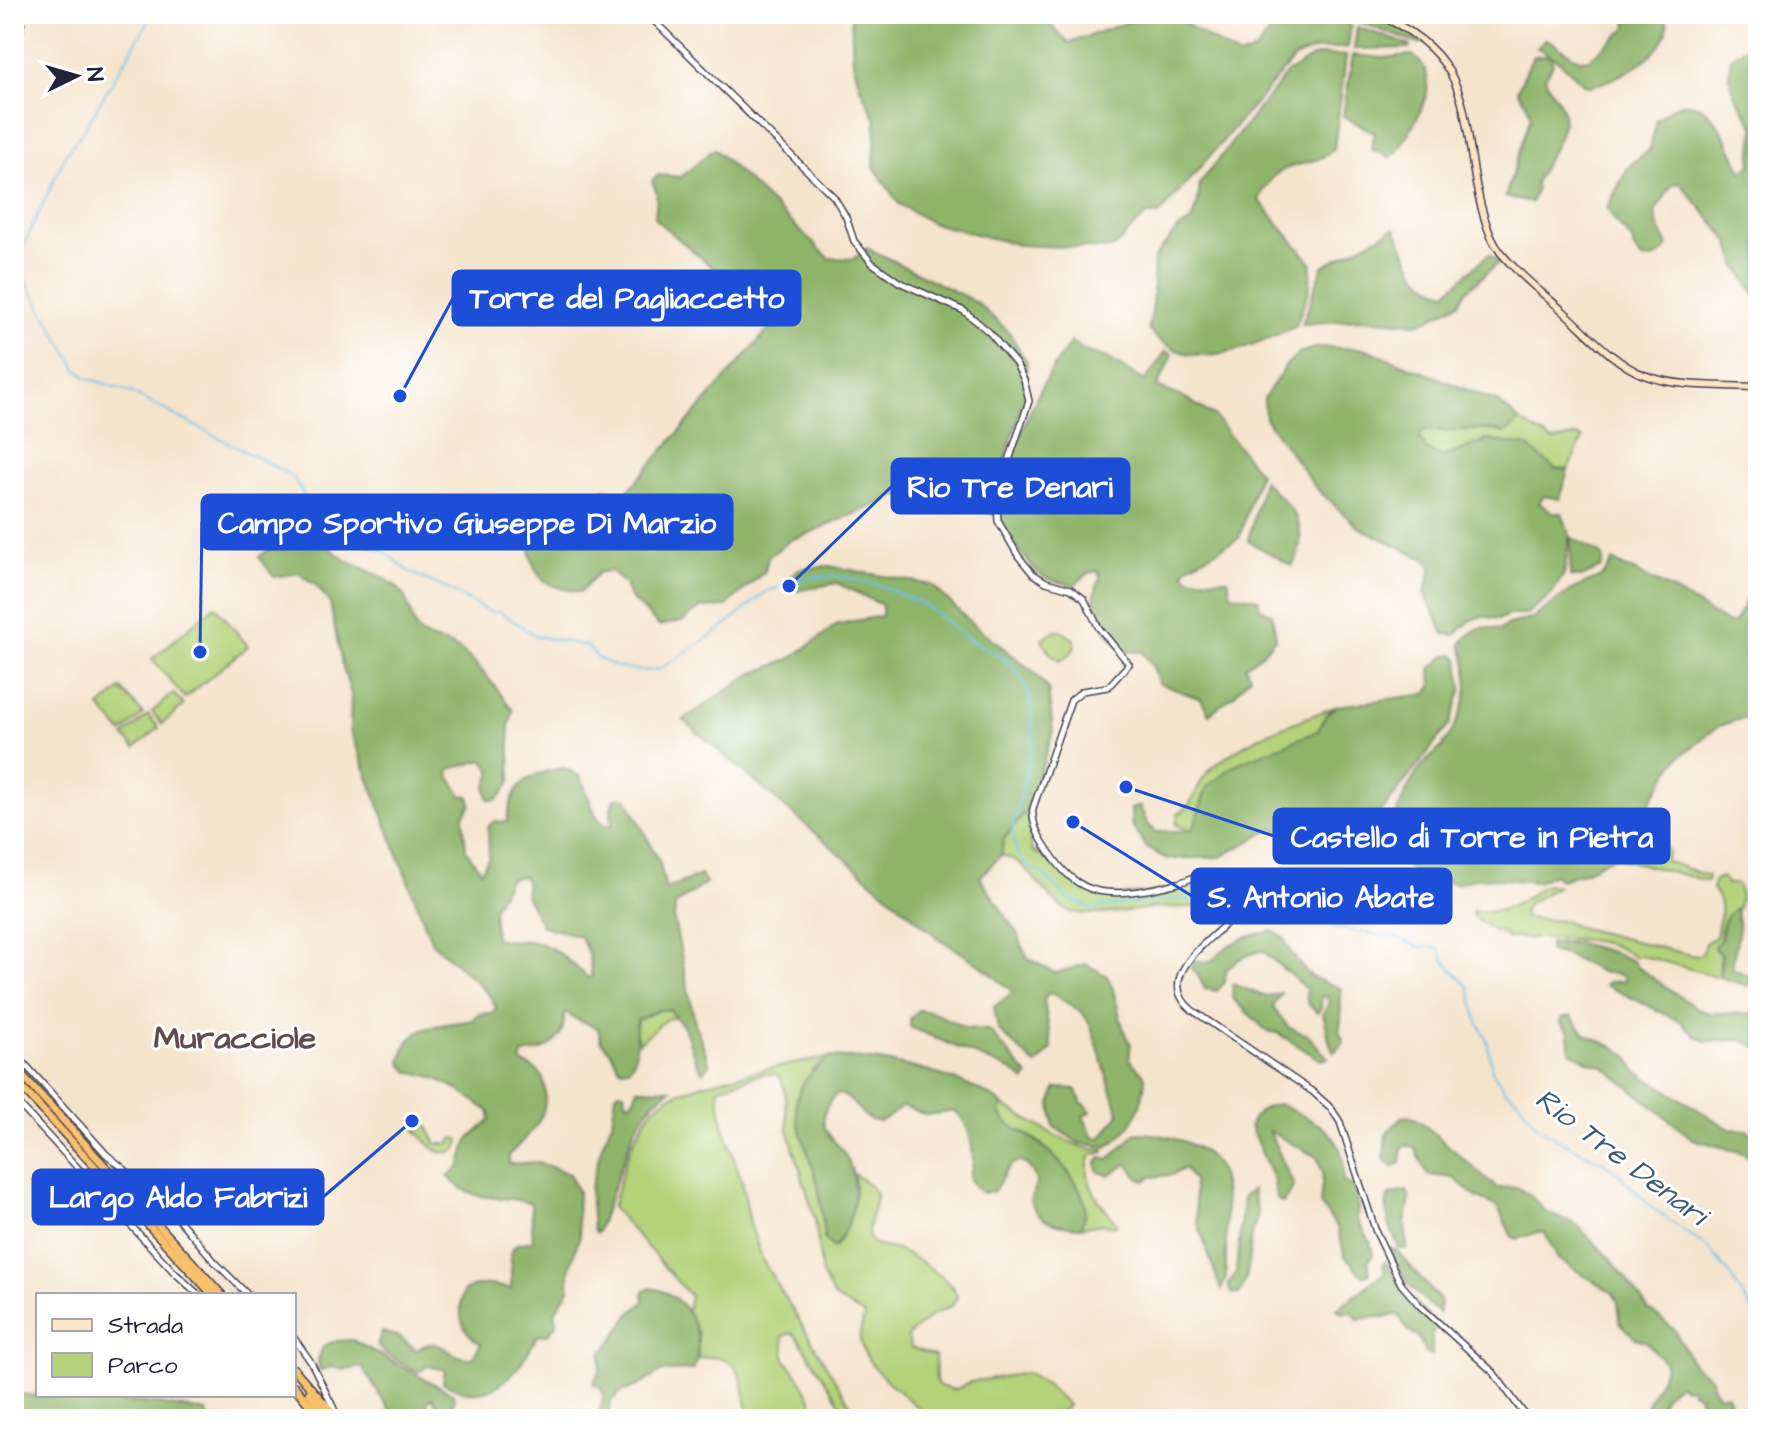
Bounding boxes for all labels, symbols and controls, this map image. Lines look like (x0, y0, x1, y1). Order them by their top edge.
north arrow (36, 36, 116, 116)
text: N (78, 66, 110, 83)
callout: Torre del Pagliaccetto (453, 271, 800, 325)
text: Torre del Pagliaccetto (469, 278, 785, 322)
callout: Rio Tre Denari (892, 459, 1129, 513)
text: Rio Tre Denari (907, 467, 1113, 509)
callout: Campo Sportivo Giuseppe Di Marzio (202, 495, 732, 549)
text: Campo Sportivo Giuseppe Di Marzio (218, 503, 716, 546)
callout: Castello di Torre in Pietra (1274, 809, 1669, 863)
text: Castello di Torre in Pietra (1291, 817, 1654, 859)
callout: S. Antonio Abate (1192, 869, 1451, 923)
text: S. Antonio Abate (1207, 877, 1434, 919)
district label: Muracciole (154, 1016, 316, 1061)
water label: Rio Tre Denari (1526, 1078, 1718, 1238)
callout: Largo Aldo Fabrizi (33, 1170, 323, 1224)
text: Largo Aldo Fabrizi (49, 1177, 308, 1221)
legend (36, 1293, 296, 1397)
text: Strada (108, 1309, 183, 1343)
text: Parco (108, 1349, 178, 1383)

